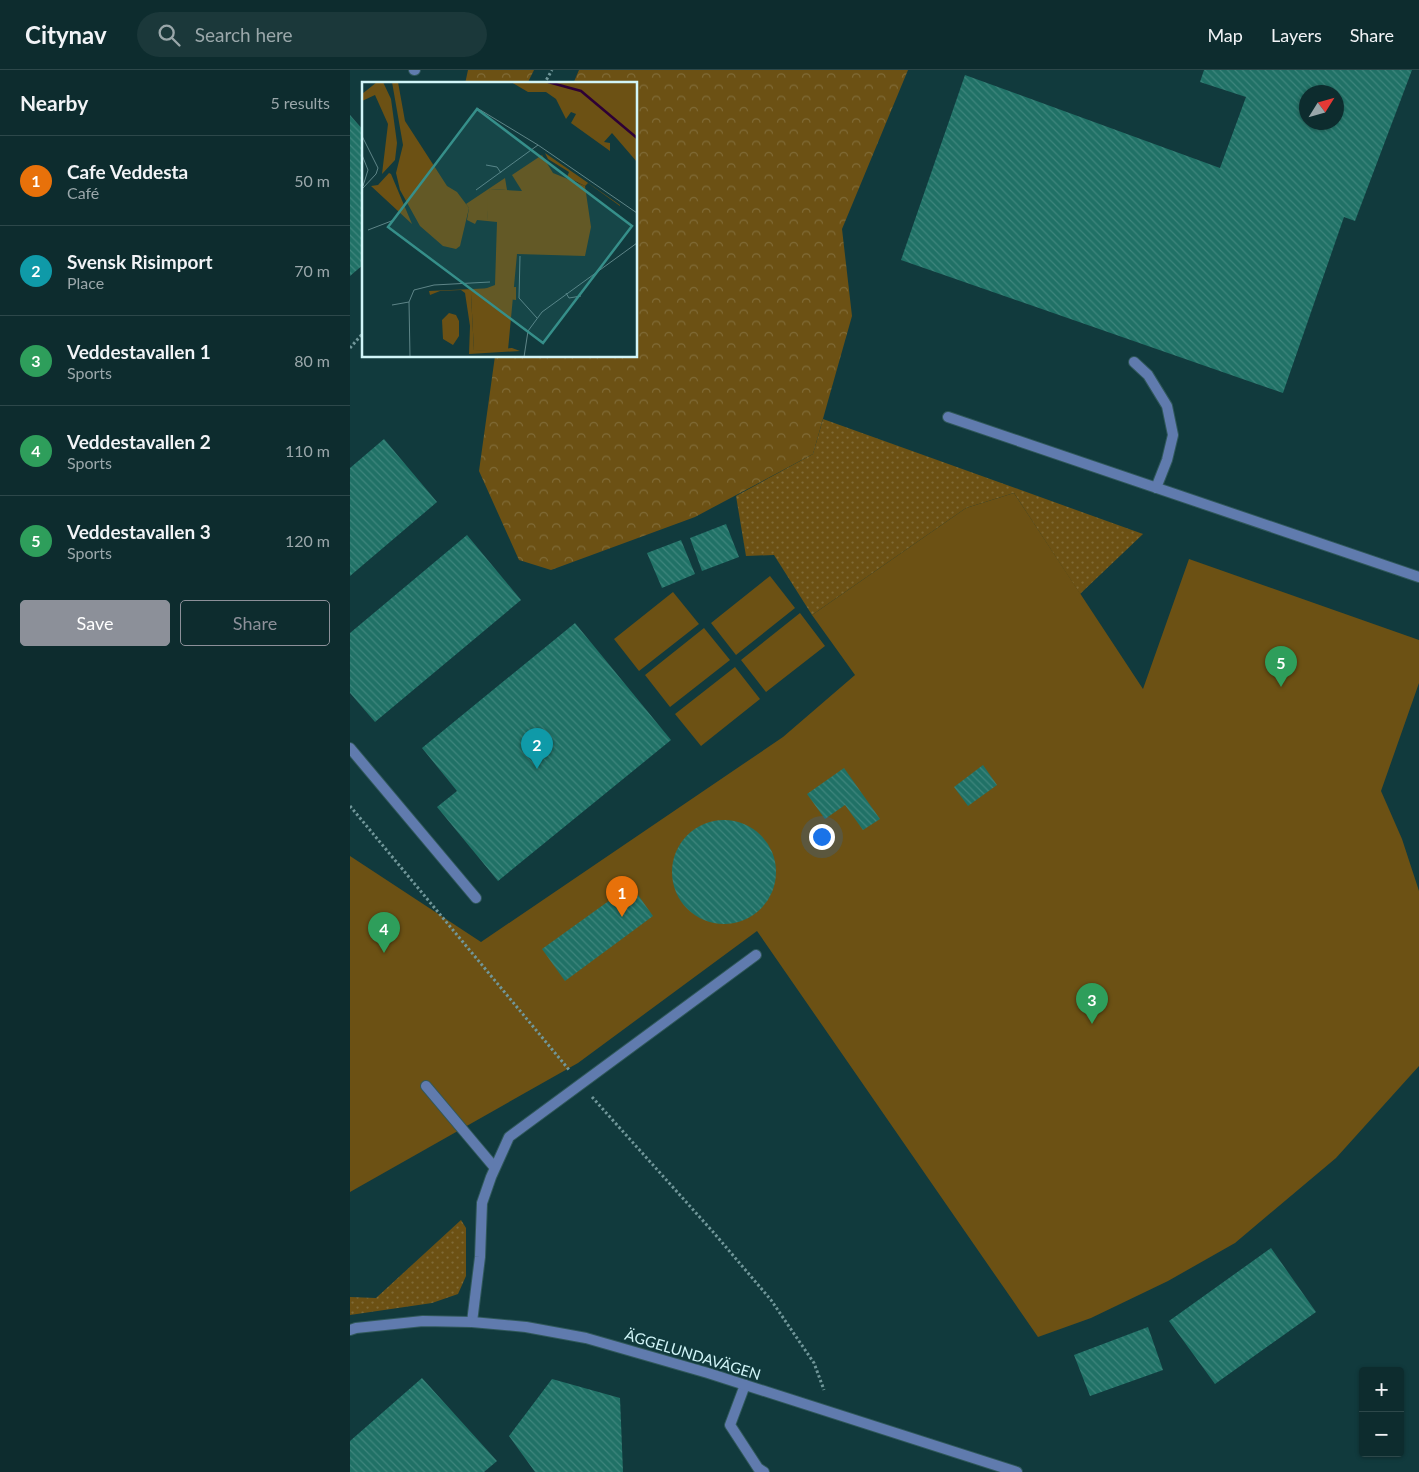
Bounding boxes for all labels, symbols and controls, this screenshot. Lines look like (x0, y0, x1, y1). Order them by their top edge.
search box (137, 12, 487, 57)
text: Citynav (25, 20, 107, 49)
icon: search (155, 21, 183, 49)
text: Search here (195, 23, 293, 46)
text: Map (1207, 24, 1243, 46)
text: Layers (1271, 24, 1322, 46)
text: Share (1350, 24, 1394, 46)
inset map (362, 82, 638, 358)
north arrow (1299, 85, 1344, 130)
text: Nearby (20, 90, 88, 115)
text: 5 results (270, 93, 330, 112)
text: Cafe Veddesta (67, 160, 188, 183)
text: 1 (31, 171, 41, 190)
text: 50 m (294, 171, 330, 190)
text: Café (67, 183, 99, 202)
text: Svensk Risimport (67, 250, 213, 273)
text: 2 (31, 261, 41, 280)
text: 70 m (294, 261, 330, 280)
text: Place (67, 273, 104, 292)
text: Veddestavallen 1 (67, 340, 211, 363)
text: 3 (31, 351, 41, 370)
text: 80 m (294, 351, 330, 370)
text: Sports (67, 363, 112, 382)
text: Veddestavallen 2 (67, 430, 211, 453)
text: 4 (31, 441, 41, 460)
text: 110 m (285, 441, 330, 460)
text: Sports (67, 453, 112, 472)
text: Veddestavallen 3 (67, 520, 211, 543)
text: 5 (31, 531, 41, 550)
text: 120 m (285, 531, 330, 550)
text: Sports (67, 543, 112, 562)
button: Save (20, 600, 170, 646)
button: Share (180, 600, 330, 646)
pin: 5 (1265, 646, 1297, 687)
pin: 2 (521, 728, 553, 769)
your location (809, 824, 835, 850)
pin: 1 (606, 876, 638, 917)
pin: 4 (368, 912, 400, 953)
pin: 3 (1076, 983, 1108, 1024)
street label: ÄGGELUNDAVÄGEN (623, 1325, 763, 1383)
map controls (1359, 1367, 1404, 1457)
button: + (1359, 1367, 1404, 1412)
button: − (1359, 1412, 1404, 1457)

